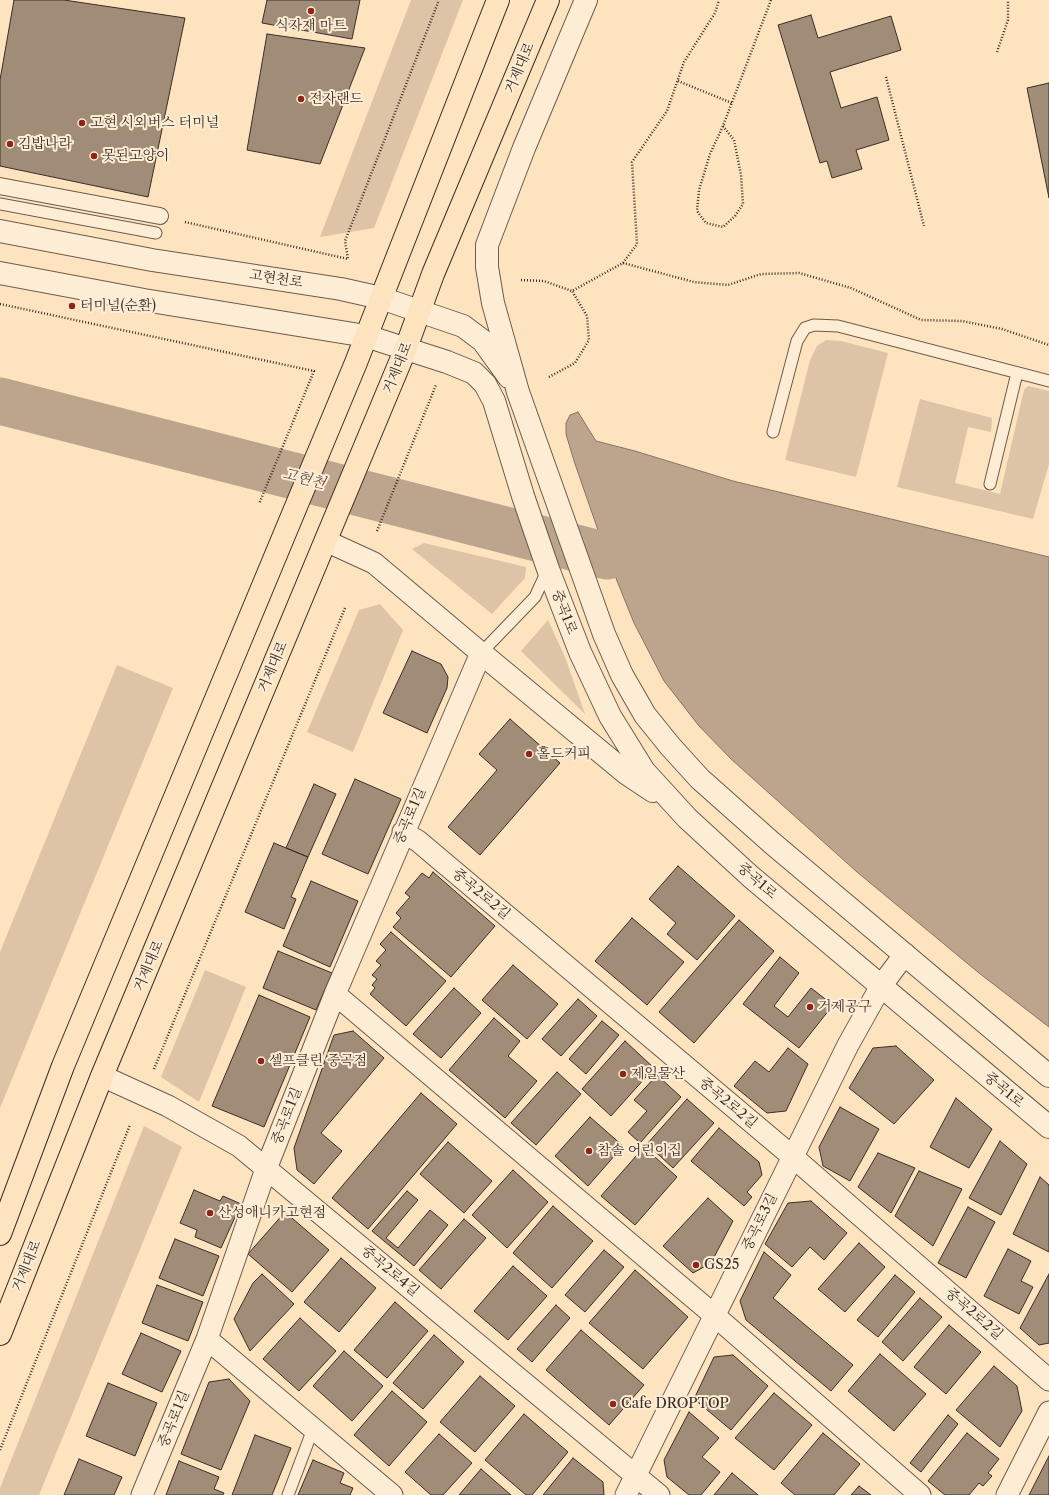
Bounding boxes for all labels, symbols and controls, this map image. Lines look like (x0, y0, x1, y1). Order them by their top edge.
marker: 식자재 마트 (306, 6, 316, 16)
place label: 식자재 마트 (275, 18, 347, 34)
street label: 거제대로 (502, 40, 538, 96)
place label: 전자랜드 (309, 91, 363, 107)
marker: 전자랜드 (296, 94, 306, 104)
place label: 고현 시외버스 터미널 (90, 115, 219, 131)
marker: 고현 시외버스 터미널 (77, 118, 87, 128)
place label: 김밥나라 (18, 136, 72, 152)
marker: 김밥나라 (5, 139, 15, 149)
place label: 못된고양이 (102, 148, 170, 164)
marker: 못된고양이 (89, 151, 99, 161)
street label: 고현천로 (248, 266, 304, 292)
place label: 터미널(순환) (80, 298, 156, 314)
marker: 터미널(순환) (67, 301, 77, 311)
street label: 거제대로 (380, 340, 416, 396)
water label: 고현천 (281, 465, 327, 493)
street label: 중곡1로 (548, 587, 580, 637)
street label: 거제대로 (255, 639, 291, 695)
place label: 홀드커피 (537, 746, 591, 762)
marker: 홀드커피 (524, 749, 534, 759)
street label: 중곡로1길 (391, 785, 429, 847)
street label: 중곡1로 (734, 859, 780, 903)
street label: 중곡2로2길 (449, 865, 513, 923)
street label: 거제대로 (131, 938, 167, 994)
place label: 거제공구 (818, 999, 872, 1015)
marker: 거제공구 (805, 1002, 815, 1012)
place label: 셀프클린 중곡점 (269, 1053, 367, 1069)
marker: 셀프클린 중곡점 (256, 1056, 266, 1066)
place label: 제일물산 (631, 1066, 685, 1082)
marker: 제일물산 (618, 1069, 628, 1079)
street label: 중곡1로 (981, 1069, 1027, 1111)
street label: 중곡2로2길 (696, 1074, 760, 1132)
street label: 중곡로1길 (268, 1085, 306, 1147)
place label: 참솔 어린이집 (597, 1143, 682, 1159)
marker: 참솔 어린이집 (584, 1146, 594, 1156)
street label: 중곡로3길 (739, 1191, 781, 1253)
place label: 산성애니카고현점 (218, 1205, 326, 1221)
marker: 산성애니카고현점 (205, 1208, 215, 1218)
street label: 거제대로 (9, 1238, 45, 1294)
street label: 중곡2로4길 (358, 1242, 422, 1300)
place label: GS25 (704, 1257, 739, 1273)
marker: GS25 (691, 1260, 701, 1270)
street label: 중곡2로2길 (942, 1285, 1006, 1343)
street label: 중곡로1길 (155, 1388, 193, 1450)
place label: Cafe DROPTOP (621, 1396, 729, 1412)
marker: Cafe DROPTOP (608, 1399, 618, 1409)

